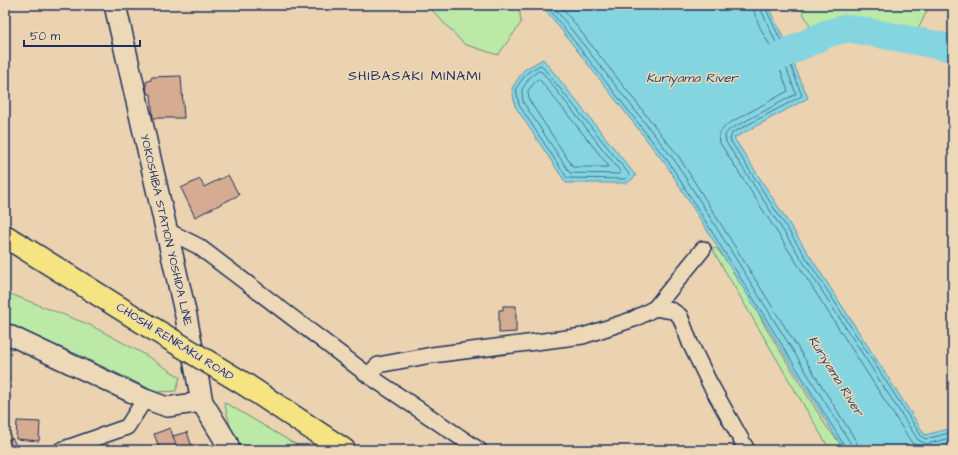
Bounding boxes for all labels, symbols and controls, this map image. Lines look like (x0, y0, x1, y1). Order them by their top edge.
scale bar (24, 22, 140, 48)
text: 50 m (30, 28, 61, 45)
district label: SHIBASAKI MINAMI (348, 66, 482, 86)
water label: Kuriyama River (646, 69, 740, 88)
street label: YOKOSHIBA STATION YOSHIDA LINE (136, 132, 196, 328)
street label: CHOSHI RENRAKU ROAD (113, 299, 237, 385)
water label: Kuriyama River (803, 332, 869, 422)

